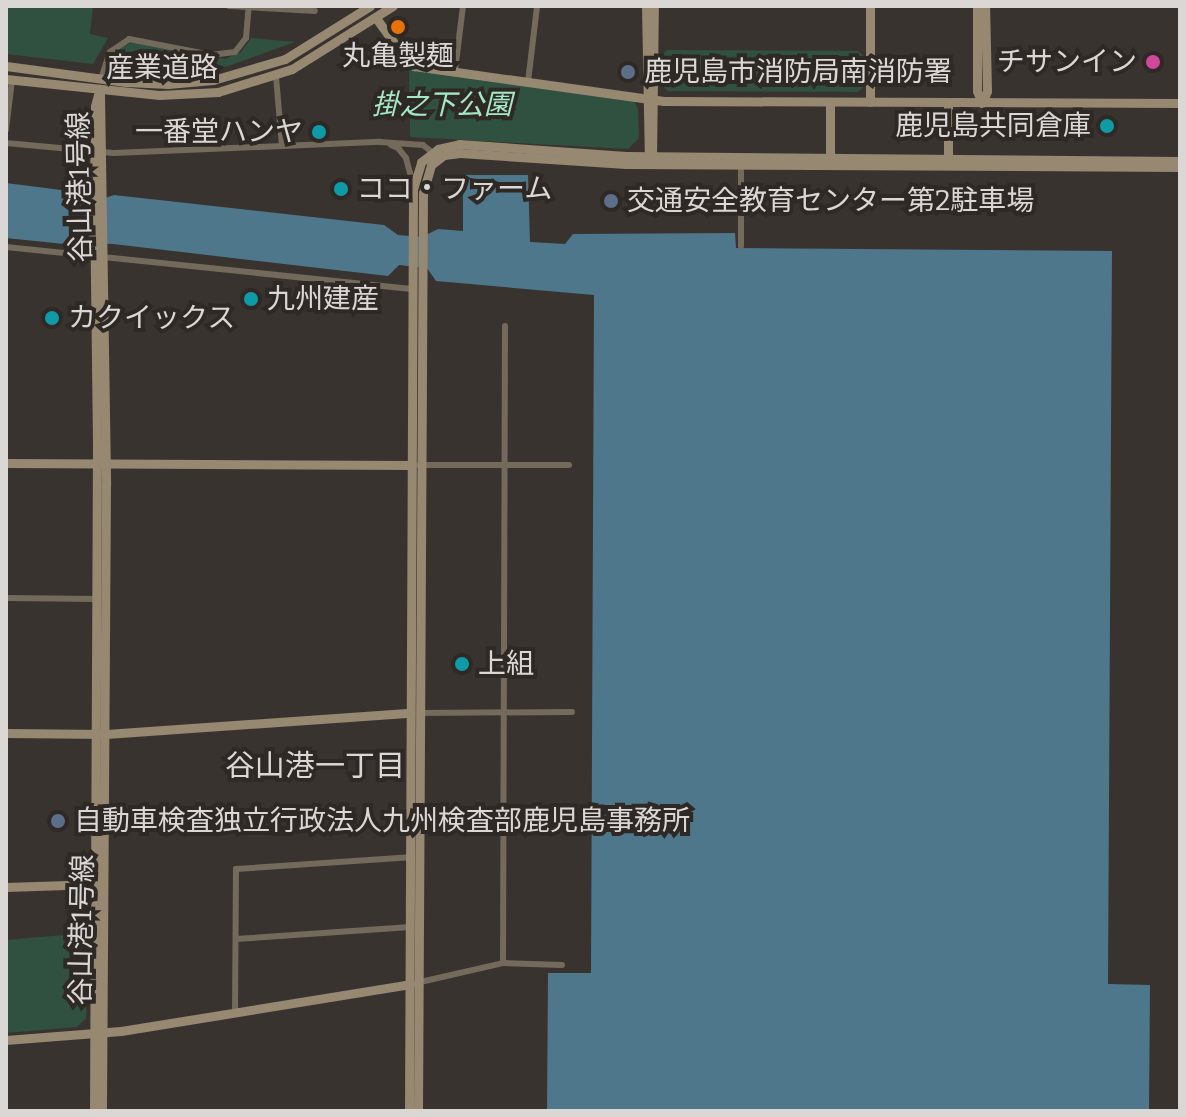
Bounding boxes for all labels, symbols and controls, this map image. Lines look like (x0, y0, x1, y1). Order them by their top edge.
marker: 丸亀製麺 (389, 18, 407, 36)
place label: 丸亀製麺 (342, 39, 454, 73)
place label: チサンイン (997, 45, 1137, 79)
street label: 産業道路 (106, 51, 218, 85)
marker: チサンイン (1144, 53, 1162, 71)
place label: 鹿児島市消防局南消防署 (644, 55, 952, 89)
marker: 鹿児島市消防局南消防署 (619, 63, 637, 81)
park label: 掛之下公園 (372, 88, 512, 122)
place label: 鹿児島共同倉庫 (895, 109, 1091, 143)
street label: 谷山港1号線 (62, 111, 98, 263)
place label: 一番堂ハンヤ (135, 115, 303, 149)
marker: 鹿児島共同倉庫 (1098, 117, 1116, 135)
marker: 一番堂ハンヤ (310, 123, 328, 141)
place label: ココ・ファーム (357, 172, 553, 206)
marker: ココ・ファーム (332, 180, 350, 198)
place label: 交通安全教育センター第2駐車場 (627, 184, 1034, 218)
marker: 交通安全教育センター第2駐車場 (602, 192, 620, 210)
place label: 九州建産 (267, 282, 379, 316)
marker: 九州建産 (242, 290, 260, 308)
place label: カクイックス (68, 301, 236, 335)
marker: カクイックス (43, 309, 61, 327)
place label: 上組 (478, 647, 534, 681)
marker: 上組 (453, 655, 471, 673)
district label: 谷山港一丁目 (225, 748, 405, 784)
place label: 自動車検査独立行政法人九州検査部鹿児島事務所 (74, 804, 690, 838)
marker: 自動車検査独立行政法人九州検査部鹿児島事務所 (49, 812, 67, 830)
street label: 谷山港1号線 (64, 854, 100, 1006)

